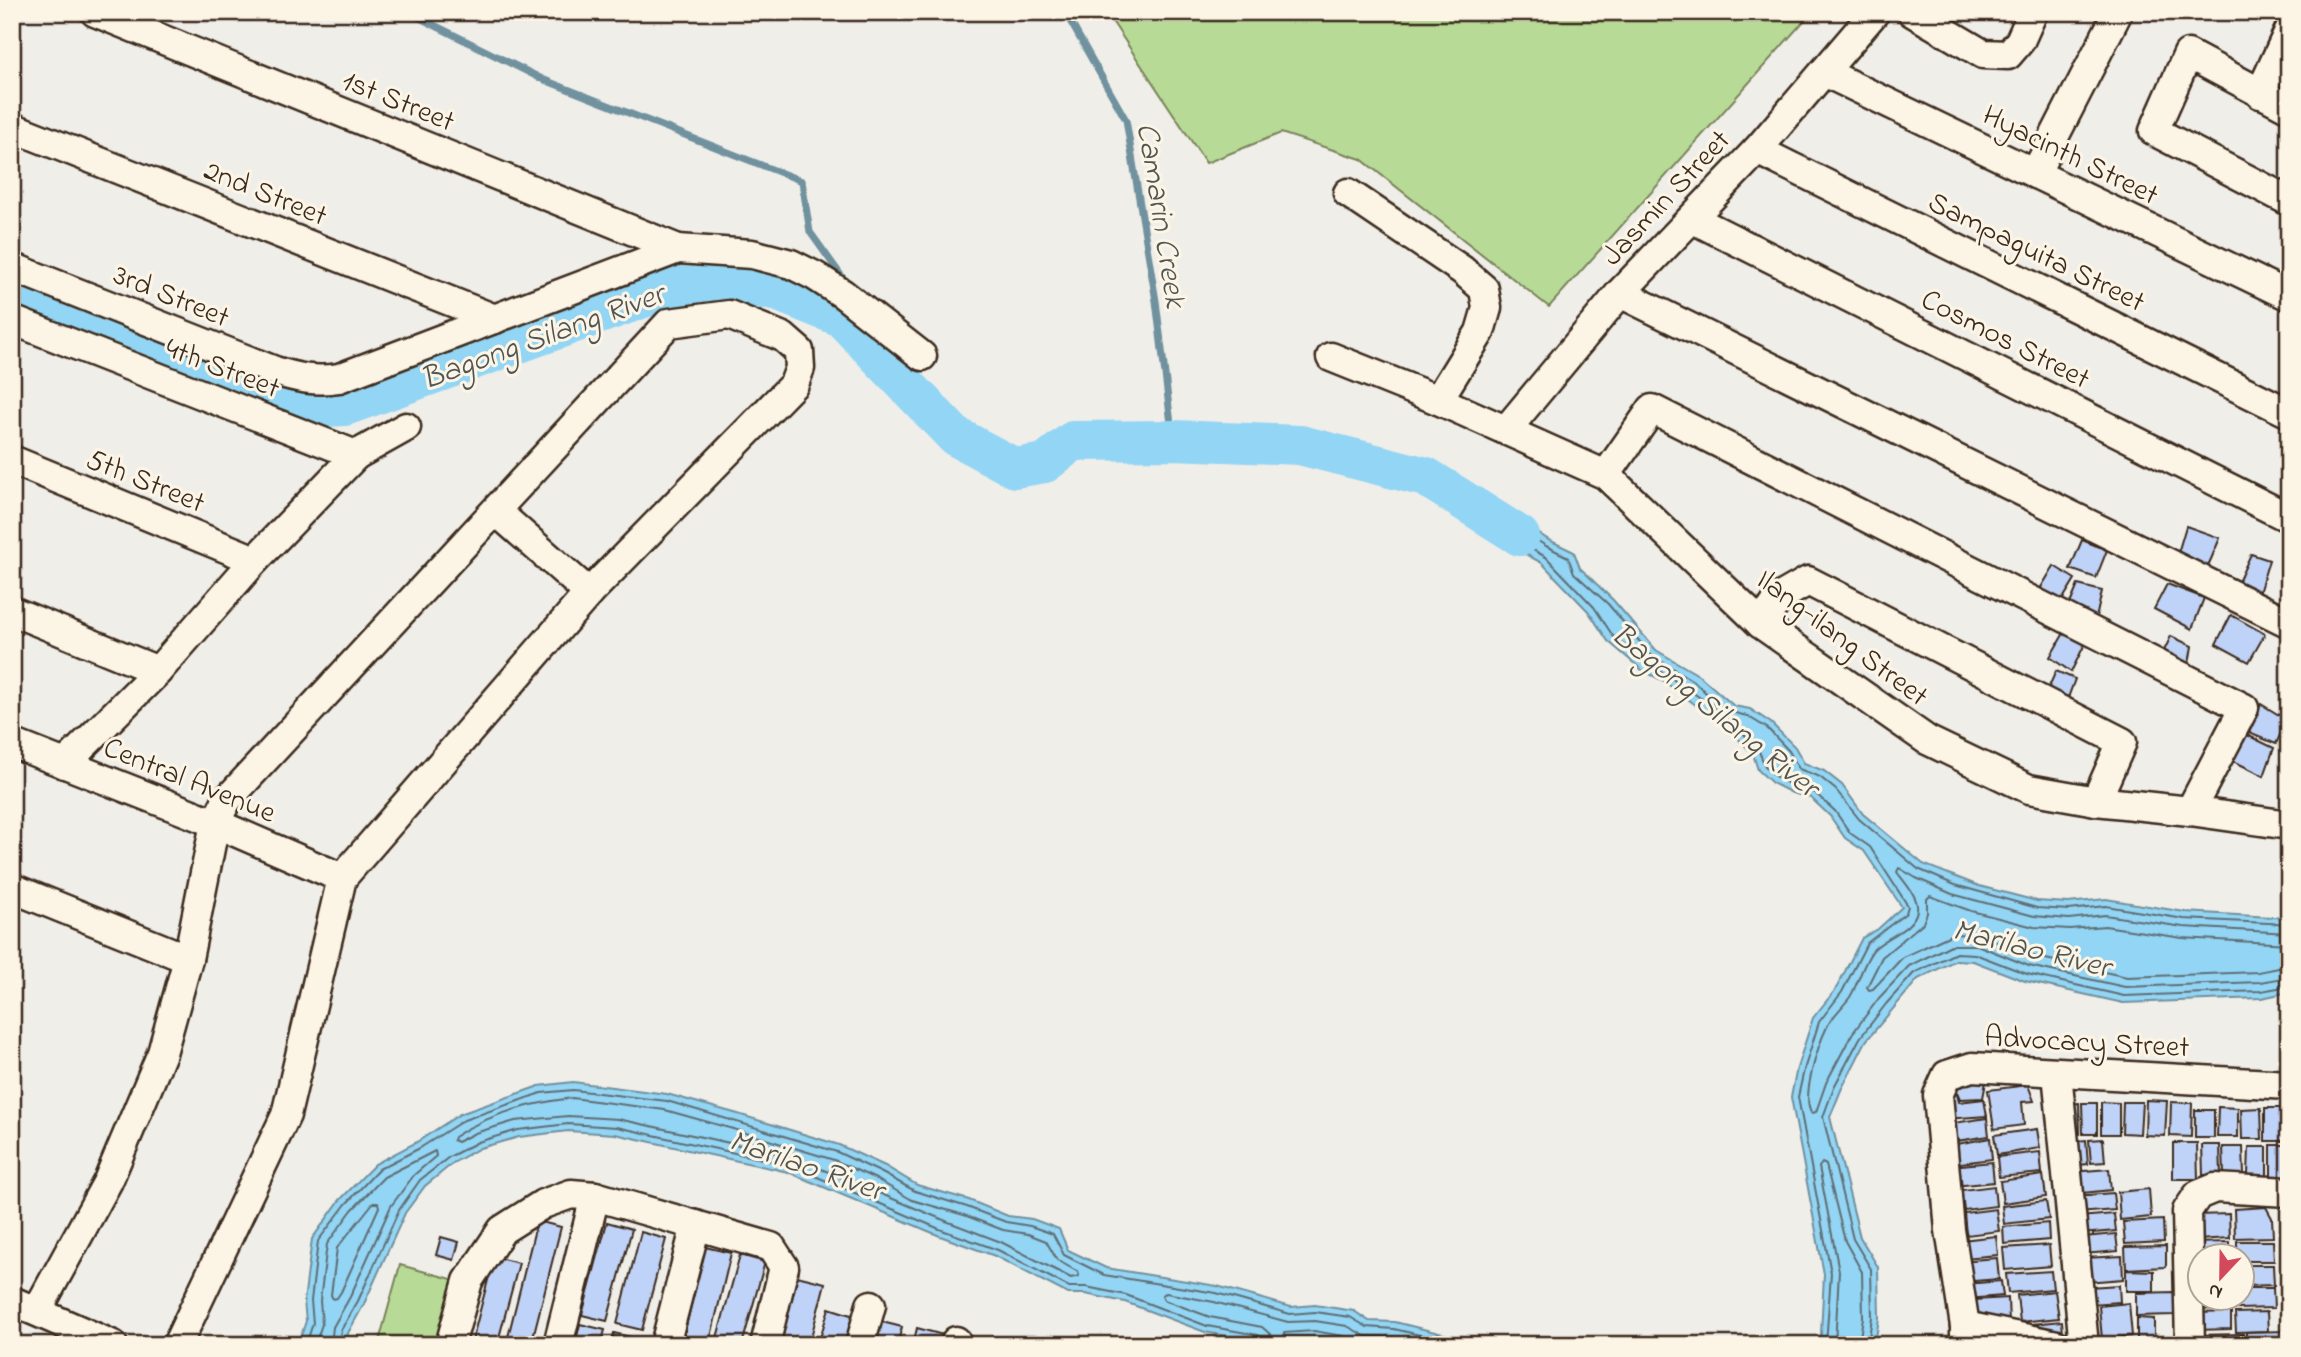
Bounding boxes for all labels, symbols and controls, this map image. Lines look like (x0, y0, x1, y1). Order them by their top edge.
street label: 1st Street (335, 60, 461, 145)
street label: Hyacinth Street (1974, 95, 2165, 218)
water label: Camarin Creek (1122, 120, 1198, 313)
street label: Jasmin Street (1592, 121, 1742, 277)
street label: 2nd Street (197, 150, 333, 239)
street label: Sampaguita Street (1920, 182, 2152, 325)
street label: 3rd Street (106, 255, 236, 341)
water label: Bagong Silang River (415, 271, 675, 404)
street label: Cosmos Street (1912, 279, 2097, 402)
street label: 4th Street (158, 328, 286, 412)
street label: 5th Street (79, 439, 211, 527)
street label: Ilang-ilang Street (1746, 560, 1937, 719)
water label: Bagong Silang River (1599, 613, 1831, 813)
street label: Central Avenue (96, 727, 282, 837)
water label: Marilao River (1947, 908, 2119, 994)
street label: Advocacy Street (1983, 1017, 2190, 1071)
water label: Marilao River (722, 1119, 893, 1217)
north arrow (2186, 1242, 2256, 1312)
text: N (2204, 1275, 2227, 1305)

